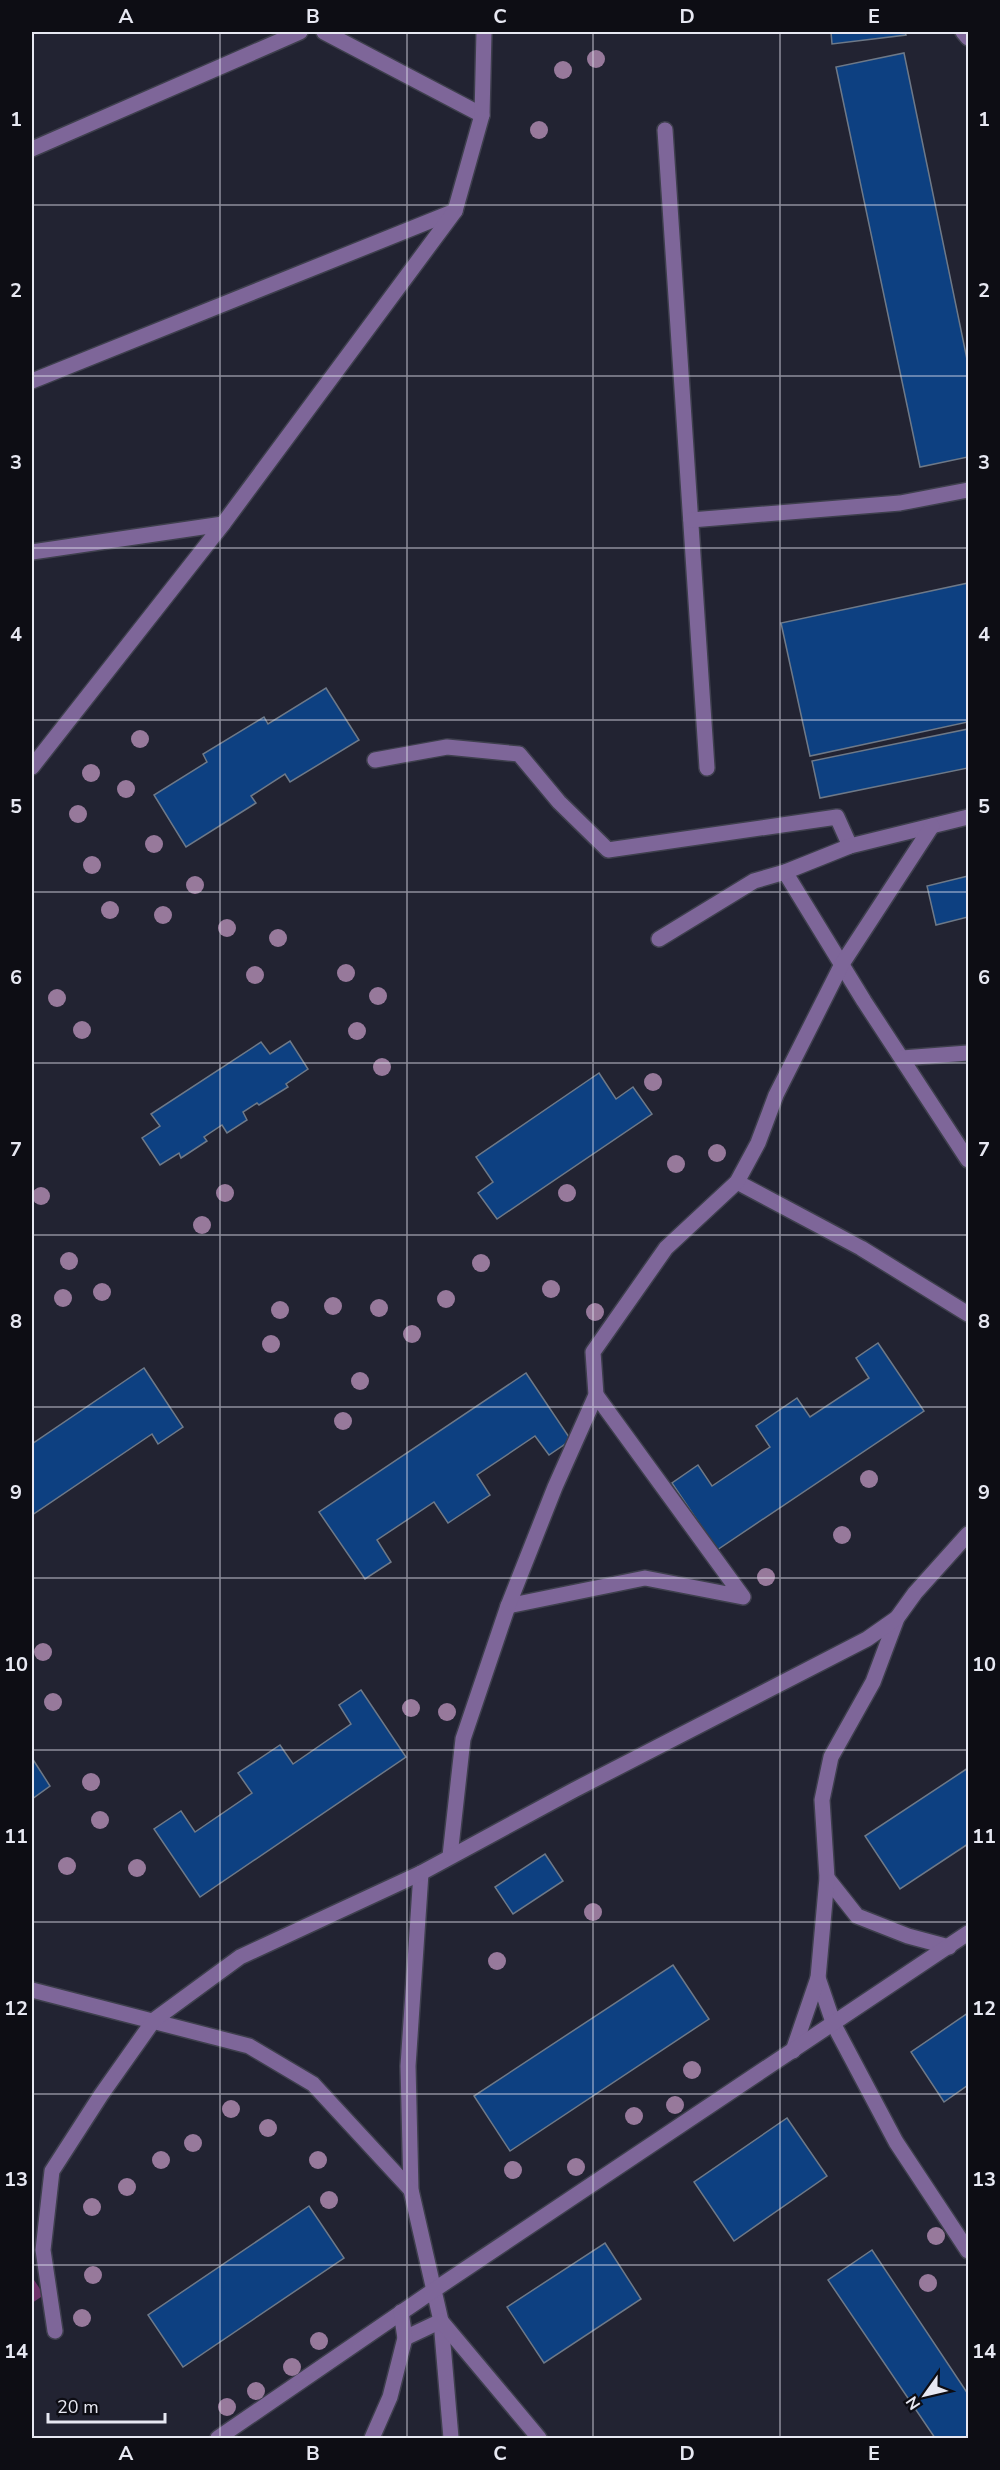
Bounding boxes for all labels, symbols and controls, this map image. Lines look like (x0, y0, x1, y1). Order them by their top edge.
text: A (119, 3, 134, 30)
text: B (306, 3, 320, 30)
text: C (493, 3, 507, 30)
text: D (679, 3, 695, 30)
text: E (868, 3, 880, 30)
text: 1 (10, 106, 22, 133)
text: 1 (978, 106, 990, 133)
text: 2 (10, 277, 22, 304)
text: 2 (978, 277, 990, 304)
text: 3 (10, 449, 22, 476)
text: 3 (978, 449, 990, 476)
text: 4 (10, 621, 22, 648)
text: 4 (978, 621, 990, 648)
text: 5 (10, 793, 22, 820)
text: 5 (978, 793, 990, 820)
text: 6 (10, 964, 22, 991)
text: 6 (978, 964, 990, 991)
text: 7 (10, 1136, 22, 1163)
text: 7 (978, 1136, 990, 1163)
text: 8 (10, 1308, 22, 1335)
text: 8 (978, 1308, 990, 1335)
text: 9 (10, 1479, 22, 1506)
text: 9 (978, 1479, 990, 1506)
text: 10 (4, 1651, 28, 1678)
text: 10 (972, 1651, 996, 1678)
text: 11 (4, 1823, 28, 1850)
text: 11 (972, 1823, 996, 1850)
text: 12 (4, 1995, 28, 2022)
text: 12 (972, 1995, 996, 2022)
text: 13 (4, 2166, 28, 2193)
text: 13 (972, 2166, 996, 2193)
text: 14 (4, 2338, 28, 2365)
text: 14 (972, 2338, 996, 2365)
north arrow (895, 2365, 955, 2425)
scale bar (48, 2386, 165, 2424)
text: N (901, 2392, 926, 2414)
text: 20 m (57, 2395, 99, 2419)
text: A (119, 2440, 134, 2467)
text: B (306, 2440, 320, 2467)
text: C (493, 2440, 507, 2467)
text: D (679, 2440, 695, 2467)
text: E (868, 2440, 880, 2467)

